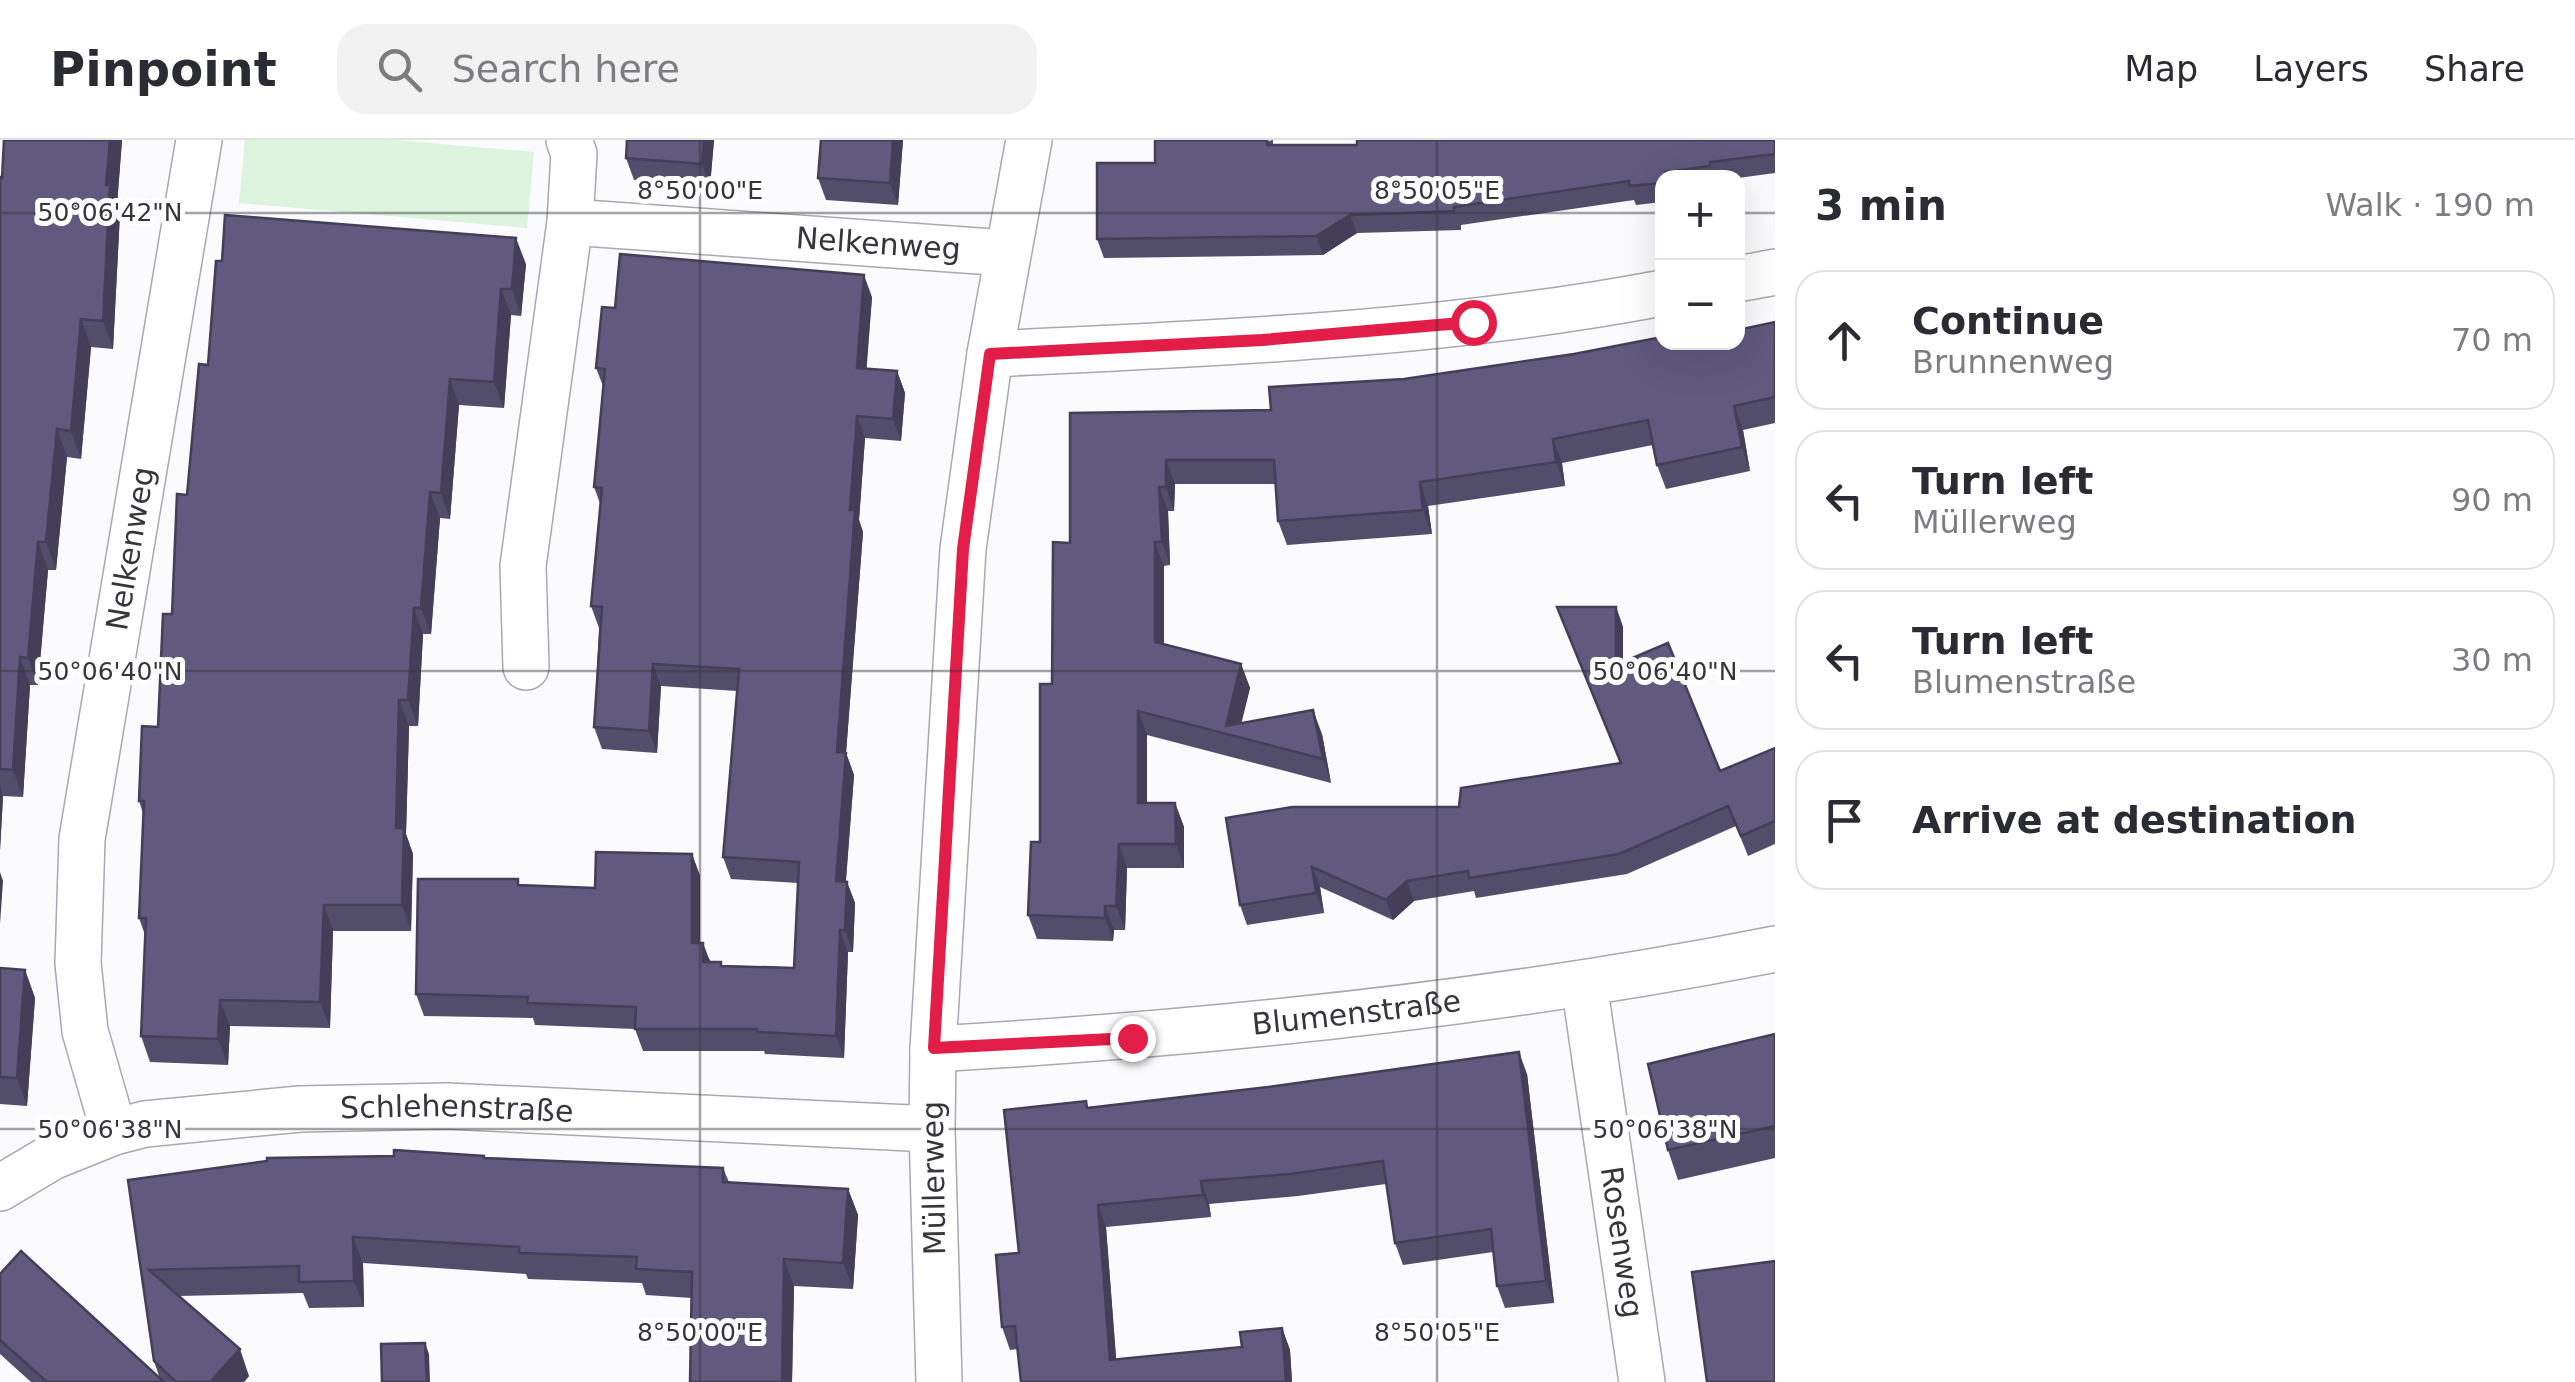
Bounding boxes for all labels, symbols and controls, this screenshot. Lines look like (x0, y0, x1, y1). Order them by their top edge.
search box (337, 24, 1037, 114)
text: Pinpoint (50, 41, 277, 97)
icon: search (372, 42, 427, 97)
text: Search here (452, 47, 680, 91)
text: Map (2124, 49, 2198, 89)
text: Layers (2253, 49, 2369, 89)
text: Share (2424, 49, 2525, 89)
map controls (1655, 170, 1745, 350)
button: + (1655, 170, 1745, 260)
text: 8°50'00"E (637, 176, 763, 205)
text: 8°50'05"E (1374, 176, 1500, 205)
text: 3 min (1815, 181, 1947, 230)
text: Walk · 190 m (2325, 186, 2535, 224)
text: 50°06'42"N (37, 198, 183, 227)
street label: Nelkenweg (795, 220, 962, 267)
button: − (1655, 260, 1745, 350)
text: Continue (1912, 299, 2104, 343)
route start (1451, 300, 1497, 346)
icon: ahead (1817, 313, 1872, 368)
text: 70 m (2451, 321, 2533, 359)
text: Brunnenweg (1912, 343, 2114, 381)
text: Turn left (1912, 459, 2093, 503)
street label: Nelkenweg (99, 464, 161, 633)
icon: left (1817, 473, 1872, 528)
text: 90 m (2451, 481, 2533, 519)
text: Müllerweg (1912, 503, 2077, 541)
text: Turn left (1912, 619, 2093, 663)
icon: left (1817, 633, 1872, 688)
text: 30 m (2451, 641, 2533, 679)
text: 50°06'40"N (37, 657, 183, 686)
text: 50°06'40"N (1592, 657, 1738, 686)
text: Blumenstraße (1912, 663, 2136, 701)
icon: arrive (1817, 793, 1872, 848)
text: Arrive at destination (1912, 798, 2357, 842)
street label: Blumenstraße (1250, 983, 1463, 1042)
route end (1110, 1016, 1156, 1062)
street label: Schlehenstraße (340, 1088, 574, 1129)
street label: Müllerweg (915, 1101, 952, 1256)
text: 50°06'38"N (37, 1115, 183, 1144)
text: 50°06'38"N (1592, 1115, 1738, 1144)
street label: Rosenweg (1594, 1164, 1651, 1320)
text: 8°50'00"E (637, 1318, 763, 1347)
text: 8°50'05"E (1374, 1318, 1500, 1347)

